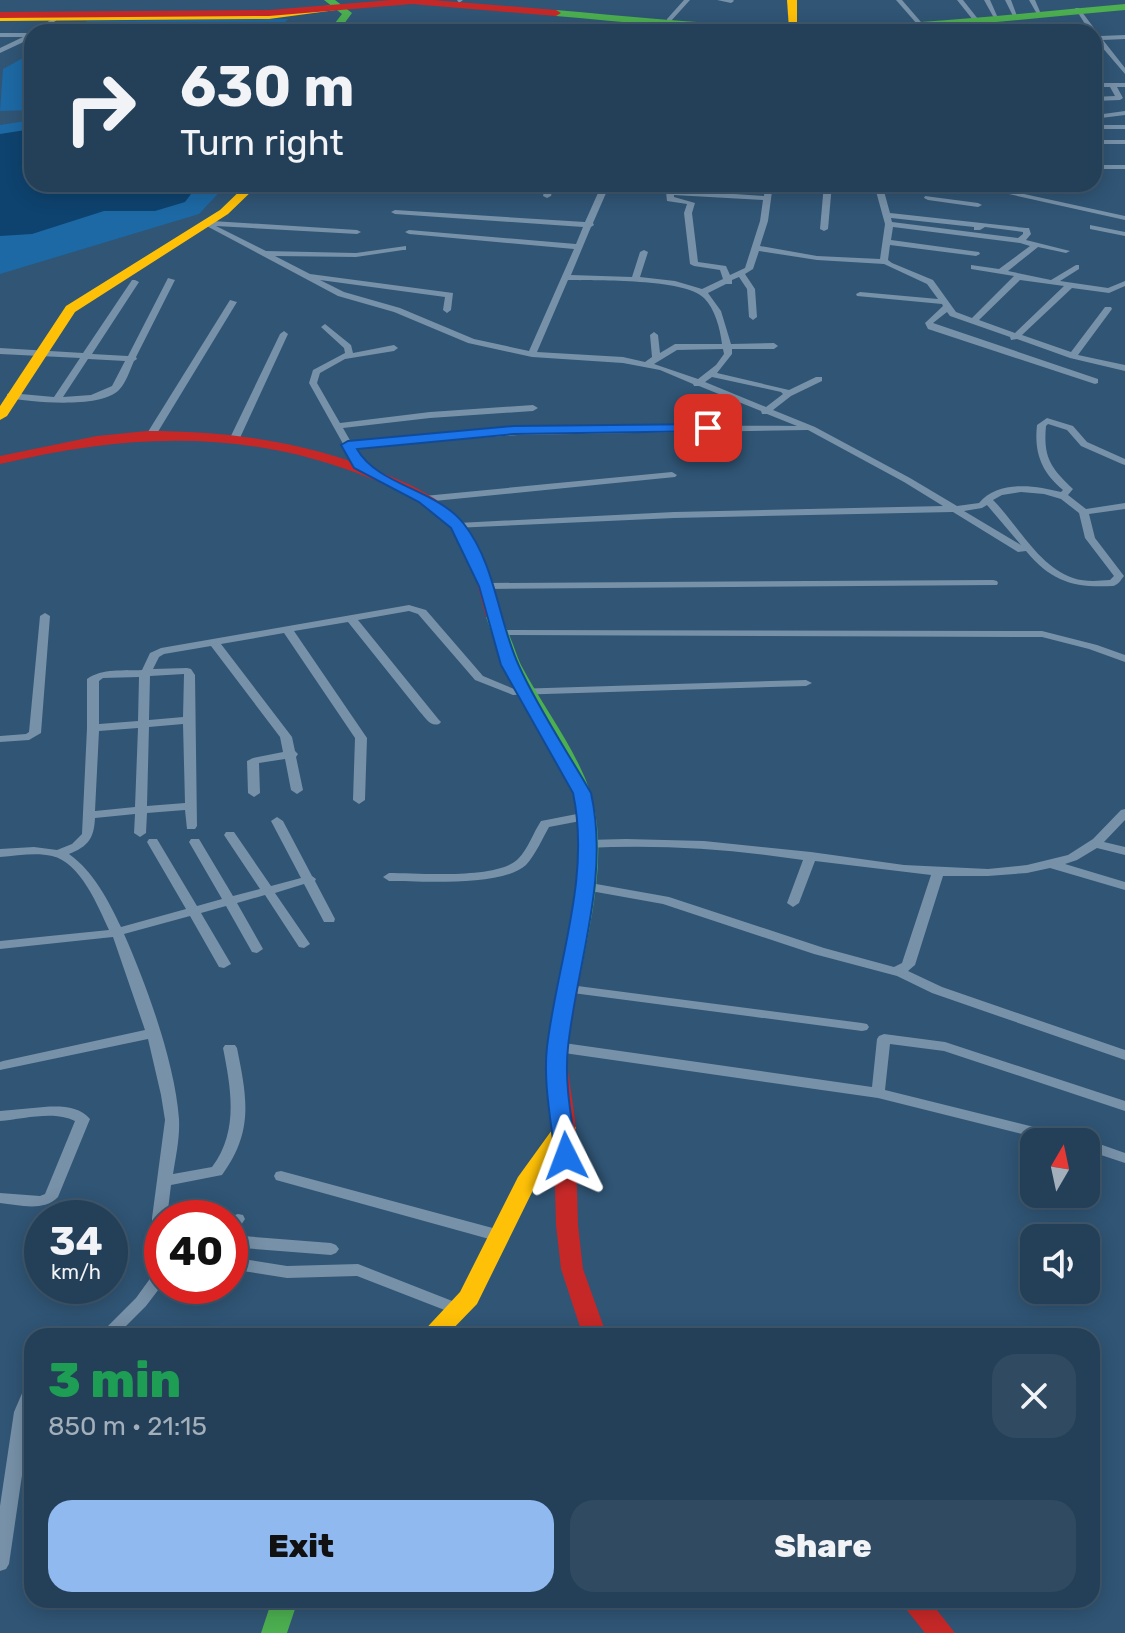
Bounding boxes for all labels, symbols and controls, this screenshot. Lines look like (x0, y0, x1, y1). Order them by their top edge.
text: 630 m (180, 54, 355, 120)
icon: right (48, 56, 152, 160)
text: Turn right (180, 121, 344, 164)
pin (674, 394, 742, 462)
icon: arrive (686, 406, 730, 450)
position arrow (524, 1114, 608, 1198)
north arrow (1020, 1128, 1100, 1208)
map controls (1020, 1128, 1100, 1304)
speed limit sign: 40 (144, 1200, 248, 1304)
text: 34 (49, 1218, 103, 1265)
button: sound (1020, 1224, 1100, 1304)
text: km/h (51, 1260, 101, 1284)
text: 3 min (48, 1352, 181, 1409)
button: close (992, 1354, 1076, 1438)
text: 850 m · 21:15 (48, 1411, 207, 1442)
button: Exit (48, 1500, 554, 1592)
button: Share (570, 1500, 1076, 1592)

